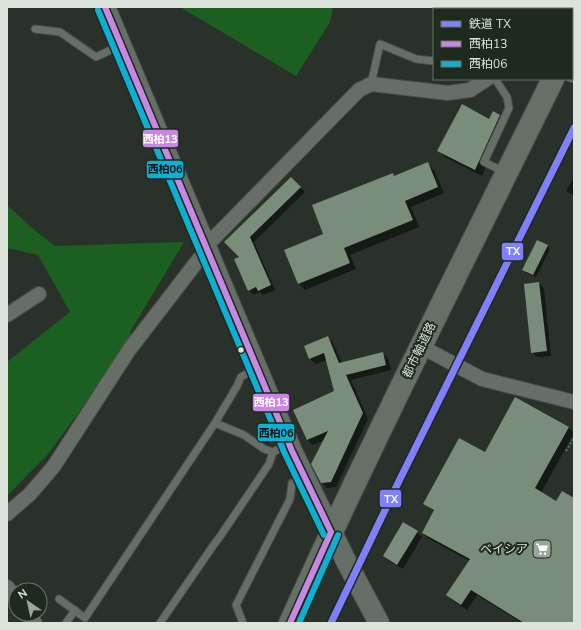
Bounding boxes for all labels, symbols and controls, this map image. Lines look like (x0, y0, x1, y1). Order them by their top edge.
legend (433, 8, 573, 80)
text: 鉄道 TX (469, 16, 511, 32)
text: 西柏13 (469, 36, 507, 52)
text: 西柏06 (469, 56, 507, 72)
line badge: 西柏13 (142, 129, 179, 148)
text: 西柏13 (142, 132, 178, 147)
line badge: 西柏06 (146, 160, 184, 179)
text: 西柏06 (147, 162, 183, 177)
line badge: TX (501, 242, 524, 261)
text: TX (506, 244, 521, 259)
street label: 都市軸道路 (399, 320, 439, 380)
unlabelled marker (236, 345, 246, 355)
line badge: 西柏13 (252, 393, 290, 412)
text: 西柏13 (253, 395, 289, 410)
line badge: 西柏06 (257, 423, 295, 442)
text: 西柏06 (258, 426, 294, 441)
line badge: TX (379, 489, 402, 508)
text: TX (384, 492, 399, 507)
supermarket icon: ベイシア (531, 538, 553, 560)
place label: ベイシア (480, 541, 528, 557)
north arrow (8, 582, 48, 622)
text: N (15, 586, 30, 603)

